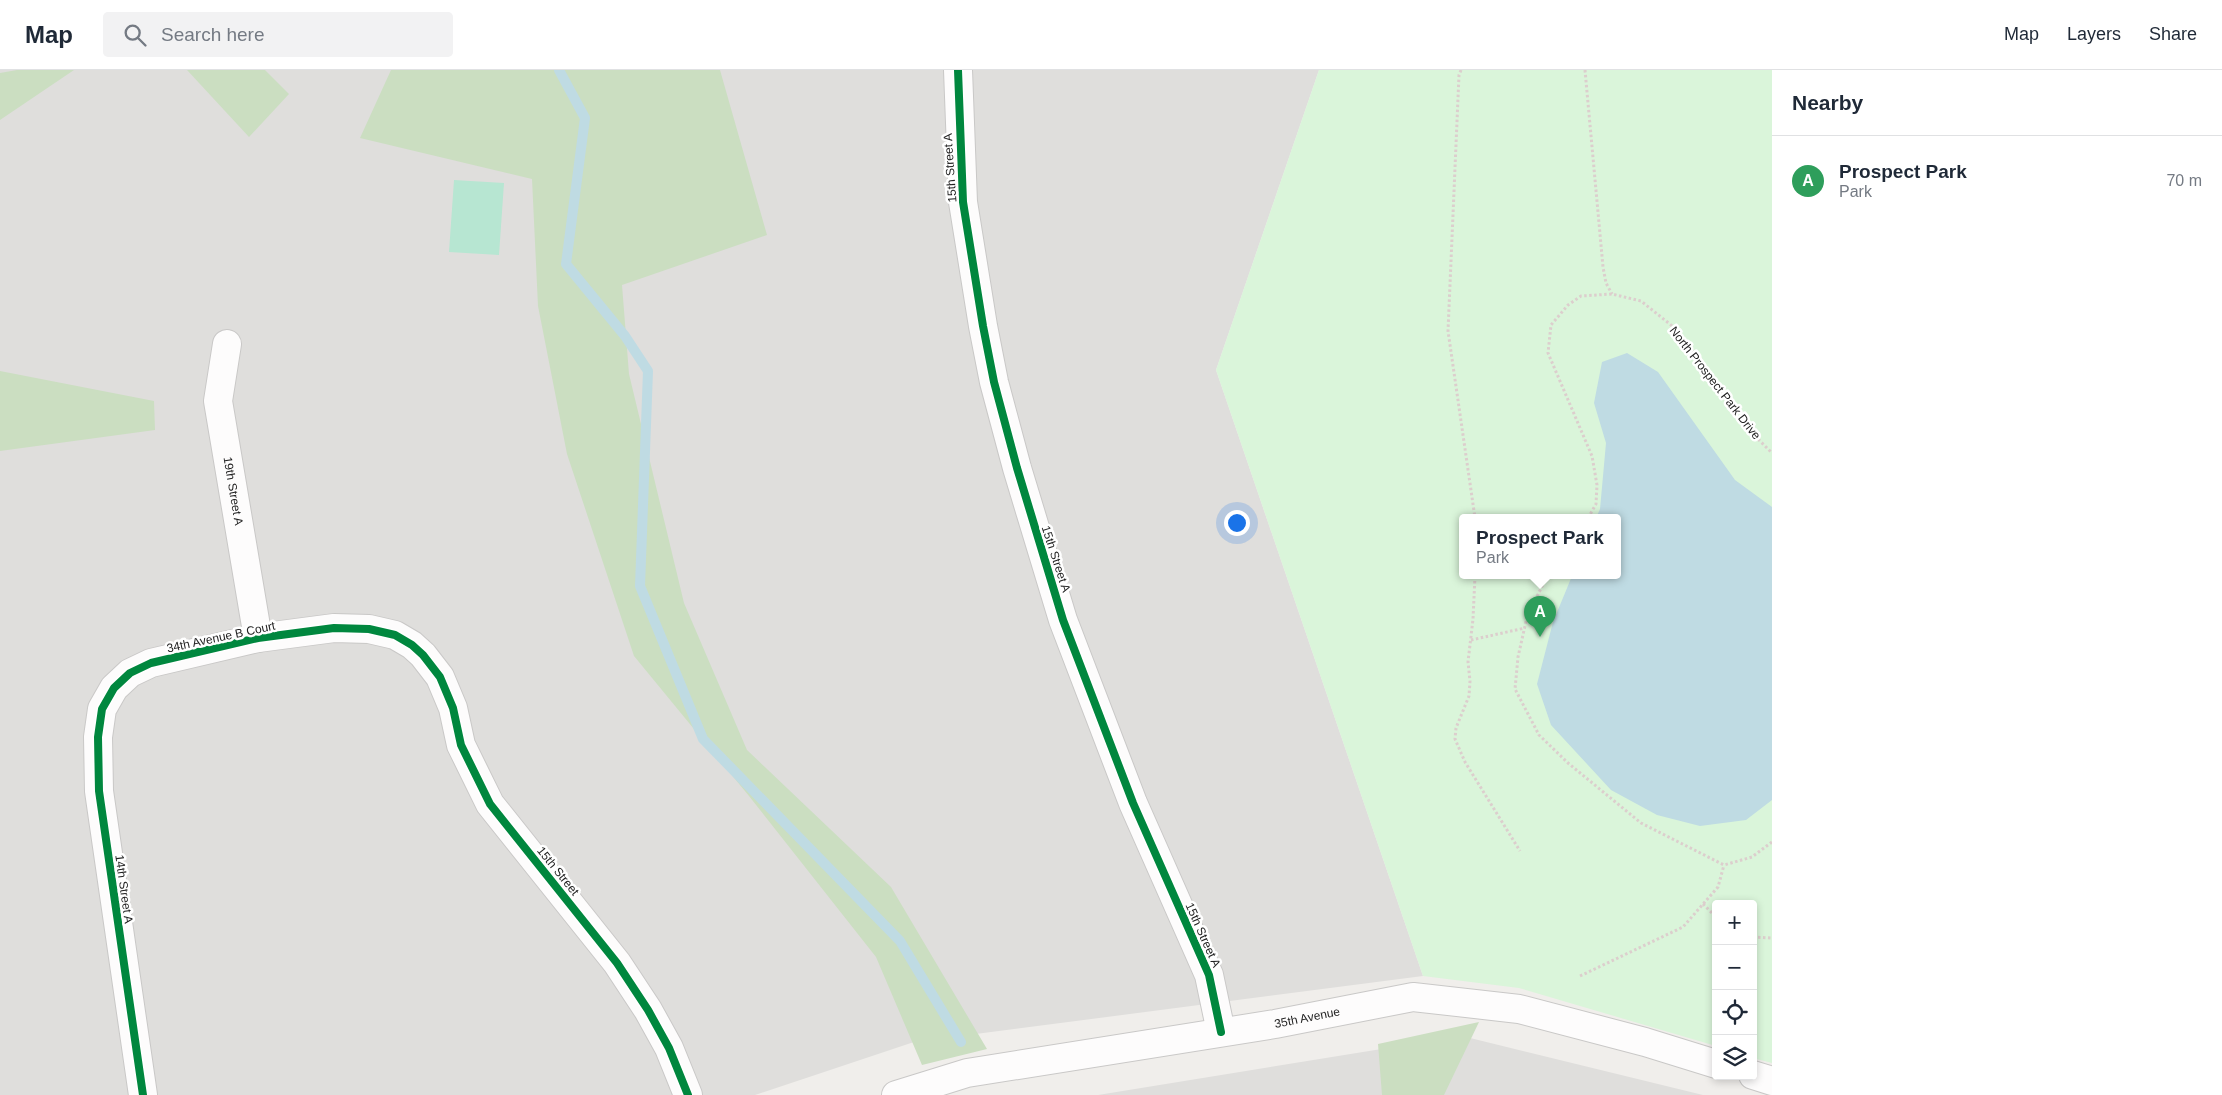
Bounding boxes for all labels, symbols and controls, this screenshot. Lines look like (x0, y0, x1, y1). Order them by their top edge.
search box (103, 12, 453, 57)
text: Map (25, 21, 73, 48)
icon: search (121, 21, 149, 49)
text: Search here (161, 24, 265, 45)
text: Map (2004, 24, 2039, 44)
text: Layers (2067, 24, 2121, 44)
text: Share (2149, 24, 2197, 44)
text: Nearby (1792, 91, 1863, 114)
street label: 15th Street A (941, 133, 959, 203)
text: Prospect Park (1839, 161, 1967, 182)
text: A (1802, 172, 1814, 189)
text: 70 m (2166, 172, 2202, 189)
text: Park (1839, 183, 1872, 200)
street label: North Prospect Park Drive (1667, 324, 1764, 442)
street label: 19th Street A (221, 456, 246, 526)
your location (1224, 510, 1250, 536)
popup (1459, 514, 1621, 579)
street label: 15th Street A (1039, 524, 1073, 594)
text: Prospect Park (1476, 527, 1604, 548)
text: Park (1476, 549, 1509, 566)
pin: A (1524, 596, 1556, 637)
street label: 34th Avenue B Court (165, 619, 277, 655)
street label: 15th Street (534, 844, 582, 899)
street label: 14th Street A (112, 854, 136, 924)
street label: 15th Street A (1182, 900, 1224, 970)
map controls (1712, 900, 1757, 1080)
button: + (1712, 900, 1757, 945)
button: − (1712, 945, 1757, 990)
button: locate (1712, 990, 1757, 1035)
street label: 35th Avenue (1273, 1004, 1342, 1031)
button: layers (1712, 1035, 1757, 1080)

